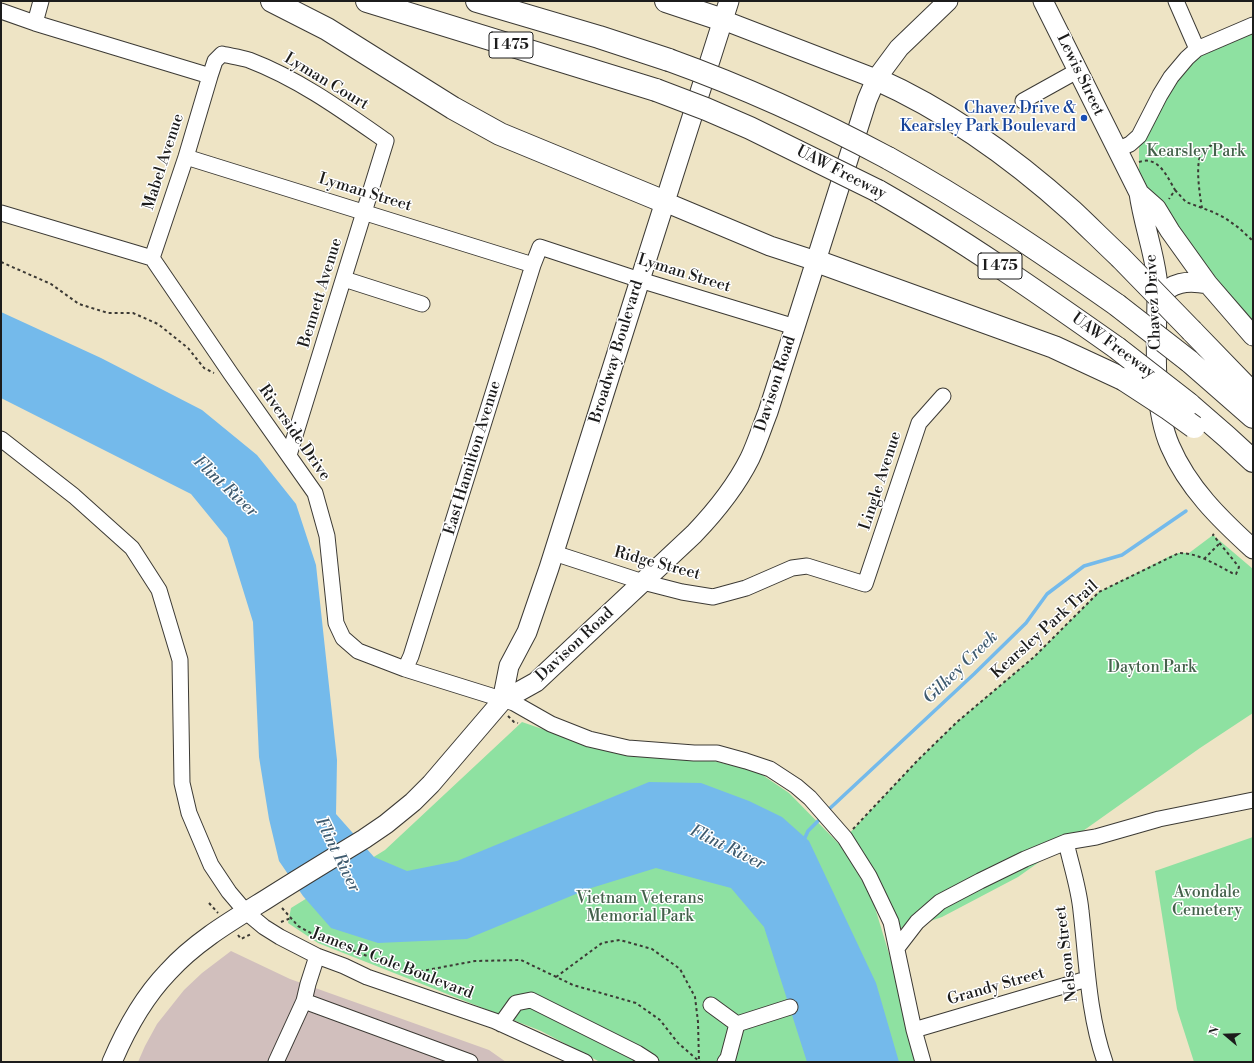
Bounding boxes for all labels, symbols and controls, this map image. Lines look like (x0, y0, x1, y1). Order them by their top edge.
street label: Lewis Street (1052, 31, 1108, 119)
road number: I 475 (489, 32, 533, 58)
street label: Lyman Court (280, 49, 372, 115)
place label: Chavez Drive & Kearsley Park Boulevard (900, 99, 1076, 137)
street label: Mabel Avenue (139, 111, 189, 213)
marker: Chavez Drive & Kearsley Park Boulevard (1079, 113, 1089, 123)
street label: UAW Freeway (793, 142, 889, 204)
park label: Kearsley Park (1147, 142, 1245, 162)
street label: Lyman Street (316, 170, 414, 216)
street label: Bennett Avenue (295, 236, 347, 350)
street label: Lyman Street (635, 251, 733, 297)
road number: I 475 (978, 253, 1022, 279)
street label: Chavez Drive (1142, 254, 1166, 350)
street label: Broadway Boulevard (586, 278, 648, 426)
street label: UAW Freeway (1067, 309, 1159, 383)
street label: Davison Road (751, 334, 801, 434)
street label: East Hamilton Avenue (440, 379, 506, 537)
street label: Riverside Drive (254, 381, 334, 485)
street label: Lingle Avenue (856, 429, 906, 533)
water label: Flint River (188, 452, 262, 522)
street label: Ridge Street (612, 543, 702, 585)
street label: Kearsley Park Trail (987, 577, 1103, 683)
street label: Davison Road (532, 604, 618, 686)
water label: Gilkey Creek (919, 627, 1003, 709)
park label: Dayton Park (1108, 658, 1196, 678)
water label: Flint River (310, 814, 364, 896)
water label: Flint River (686, 821, 768, 875)
park label: Avondale Cemetery (1172, 883, 1242, 921)
park label: Vietnam Veterans Memorial Park (576, 889, 704, 927)
street label: Nelson Street (1052, 905, 1082, 1003)
street label: James P Cole Boulevard (308, 924, 476, 1004)
street label: Grandy Street (945, 964, 1047, 1010)
north arrow (1206, 1015, 1246, 1055)
text: N (1207, 1025, 1223, 1037)

